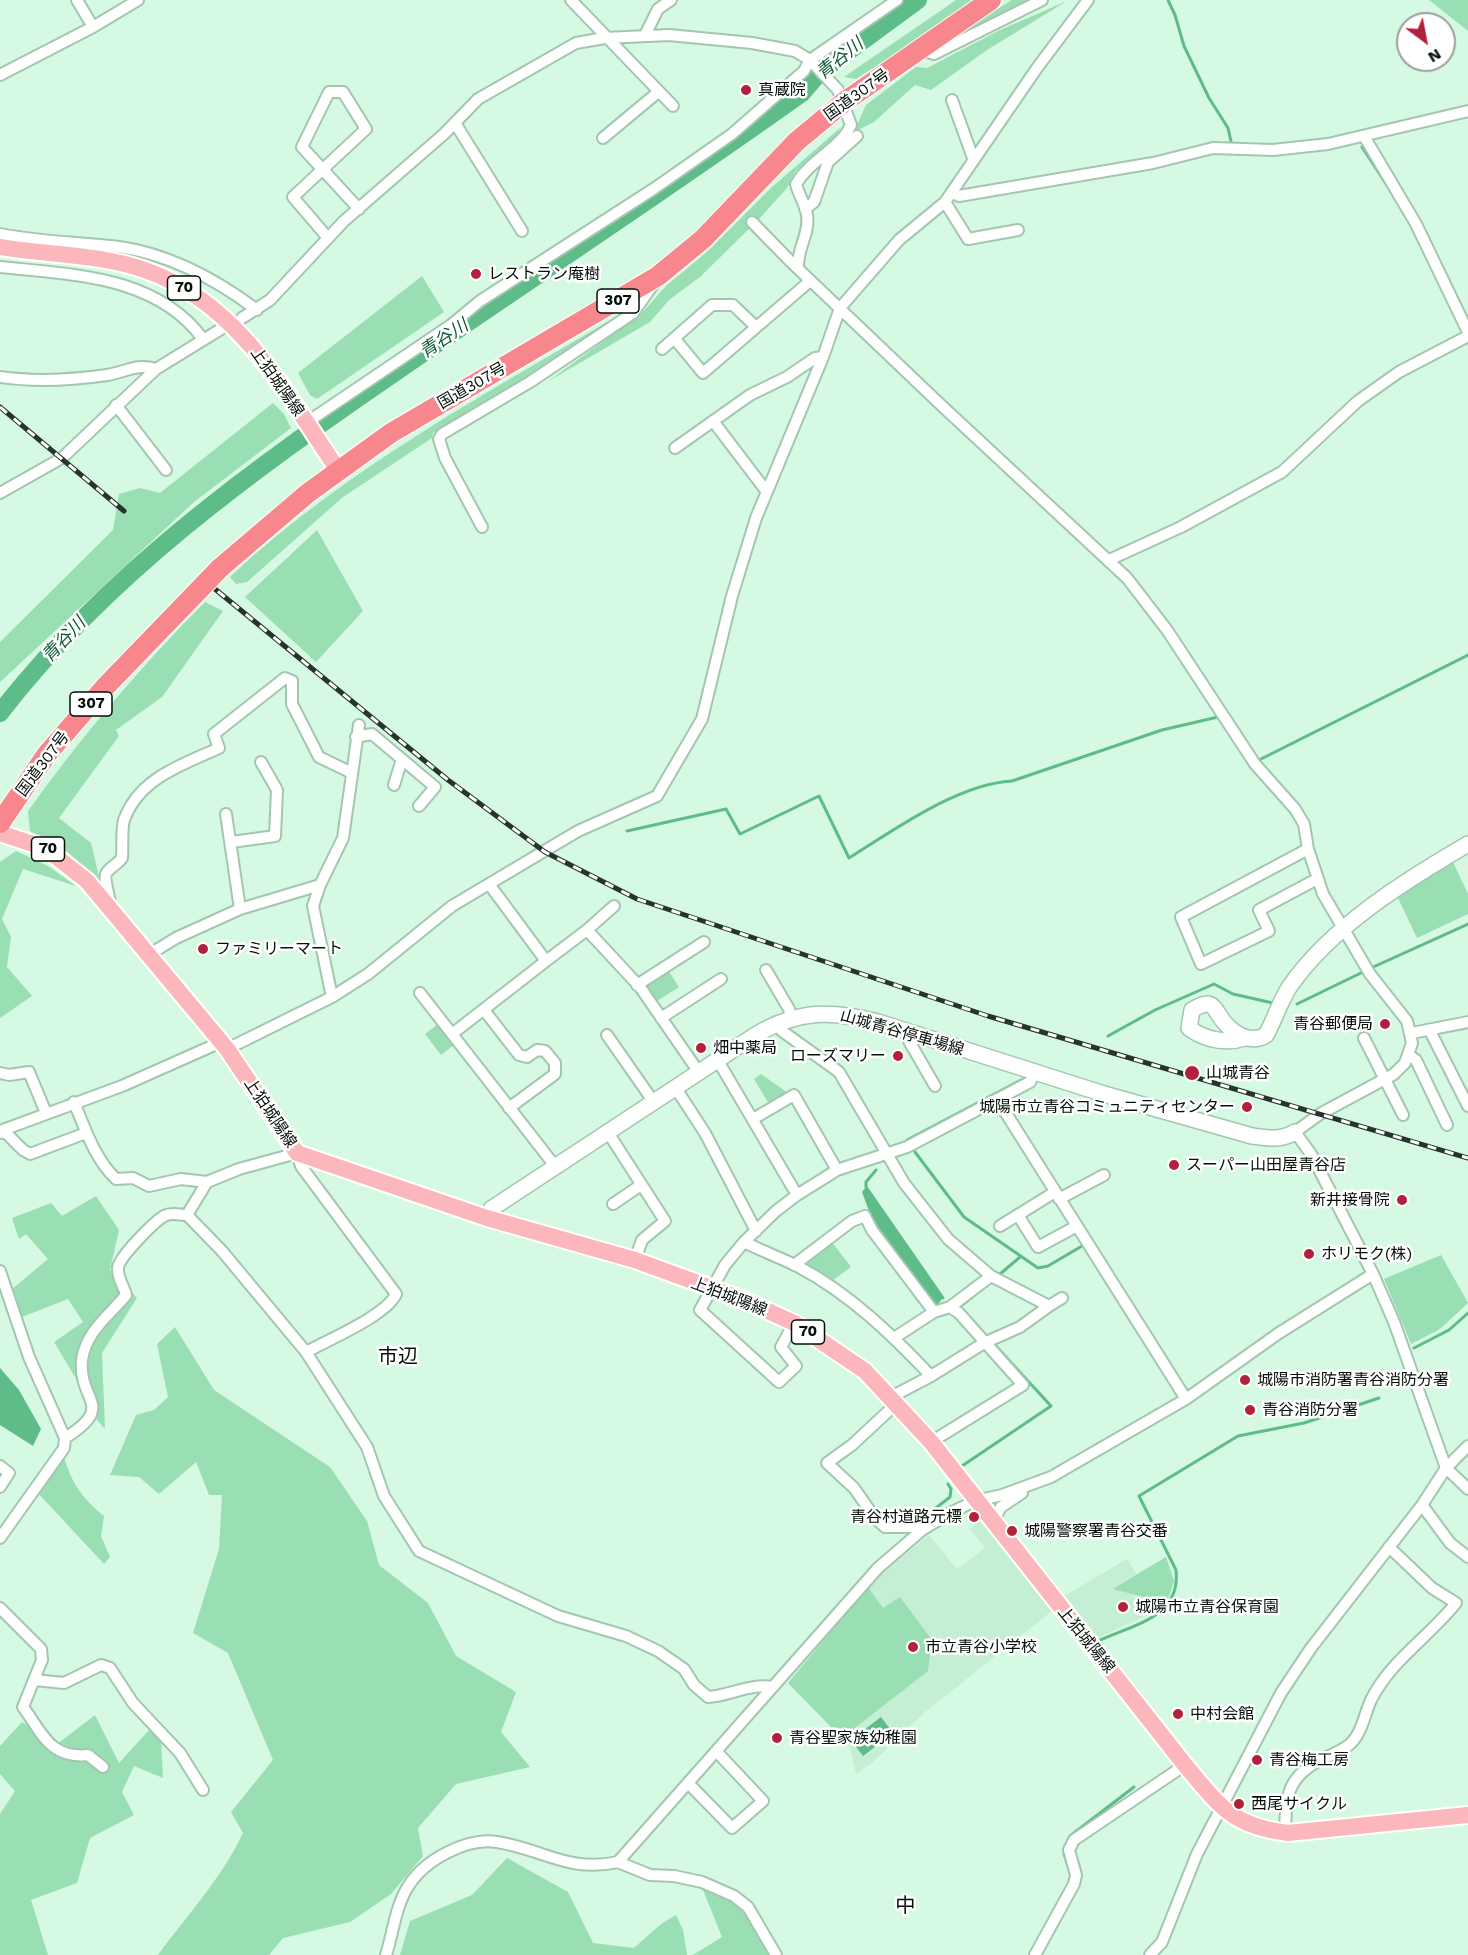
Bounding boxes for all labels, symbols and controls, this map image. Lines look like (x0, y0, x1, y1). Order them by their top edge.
north arrow (1396, 12, 1456, 72)
water label: 青谷川 (812, 34, 868, 84)
text: N (1425, 45, 1445, 67)
street label: 国道307号 (821, 65, 893, 125)
place label: 真蔵院 (758, 80, 806, 100)
marker: 真蔵院 (739, 83, 753, 97)
place label: レストラン庵樹 (488, 264, 600, 284)
marker: レストラン庵樹 (469, 267, 483, 281)
road number: 70 (168, 276, 201, 300)
road number: 307 (597, 289, 639, 313)
water label: 青谷川 (416, 315, 472, 363)
street label: 上狛城陽線 (246, 344, 308, 420)
street label: 国道307号 (434, 359, 510, 413)
water label: 青谷川 (38, 613, 90, 667)
road number: 307 (70, 692, 112, 716)
street label: 国道307号 (12, 728, 74, 800)
road number: 70 (32, 837, 64, 861)
place label: ファミリーマート (215, 939, 343, 959)
marker: ファミリーマート (196, 942, 210, 956)
street label: 山城青谷停車場線 (838, 1006, 966, 1060)
place label: 青谷郵便局 (1293, 1014, 1373, 1034)
marker: 青谷郵便局 (1378, 1017, 1392, 1031)
place label: 畑中薬局 (713, 1038, 777, 1058)
marker: 畑中薬局 (694, 1041, 708, 1055)
place label: ローズマリー (790, 1046, 886, 1066)
marker: ローズマリー (891, 1049, 905, 1063)
place label: 山城青谷 (1206, 1063, 1270, 1083)
marker: 山城青谷 (1183, 1064, 1201, 1082)
street label: 上狛城陽線 (240, 1074, 300, 1152)
place label: 城陽市立青谷コミュニティセンター (979, 1097, 1235, 1117)
marker: 城陽市立青谷コミュニティセンター (1240, 1100, 1254, 1114)
place label: スーパー山田屋青谷店 (1186, 1155, 1346, 1175)
marker: スーパー山田屋青谷店 (1167, 1158, 1181, 1172)
place label: 新井接骨院 (1310, 1190, 1390, 1210)
marker: 新井接骨院 (1395, 1193, 1409, 1207)
place label: ホリモク(株) (1321, 1244, 1412, 1264)
marker: ホリモク(株) (1302, 1247, 1316, 1261)
street label: 上狛城陽線 (688, 1274, 770, 1320)
road number: 70 (792, 1320, 824, 1344)
district label: 市辺 (378, 1345, 418, 1369)
place label: 城陽市消防署青谷消防分署 (1257, 1370, 1449, 1390)
marker: 城陽市消防署青谷消防分署 (1238, 1373, 1252, 1387)
place label: 青谷消防分署 (1262, 1400, 1358, 1420)
marker: 青谷消防分署 (1243, 1403, 1257, 1417)
place label: 青谷村道路元標 (850, 1507, 962, 1527)
marker: 青谷村道路元標 (967, 1510, 981, 1524)
place label: 城陽警察署青谷交番 (1024, 1521, 1168, 1541)
marker: 城陽警察署青谷交番 (1005, 1524, 1019, 1538)
place label: 城陽市立青谷保育園 (1135, 1597, 1279, 1617)
marker: 城陽市立青谷保育園 (1116, 1600, 1130, 1614)
street label: 上狛城陽線 (1053, 1603, 1119, 1677)
place label: 市立青谷小学校 (925, 1637, 1037, 1657)
marker: 市立青谷小学校 (906, 1640, 920, 1654)
place label: 中村会館 (1190, 1704, 1254, 1724)
marker: 中村会館 (1171, 1707, 1185, 1721)
place label: 青谷聖家族幼稚園 (789, 1728, 917, 1748)
marker: 青谷聖家族幼稚園 (770, 1731, 784, 1745)
place label: 青谷梅工房 (1269, 1750, 1349, 1770)
marker: 青谷梅工房 (1250, 1753, 1264, 1767)
place label: 西尾サイクル (1251, 1794, 1347, 1814)
marker: 西尾サイクル (1232, 1797, 1246, 1811)
district label: 中 (895, 1894, 915, 1918)

